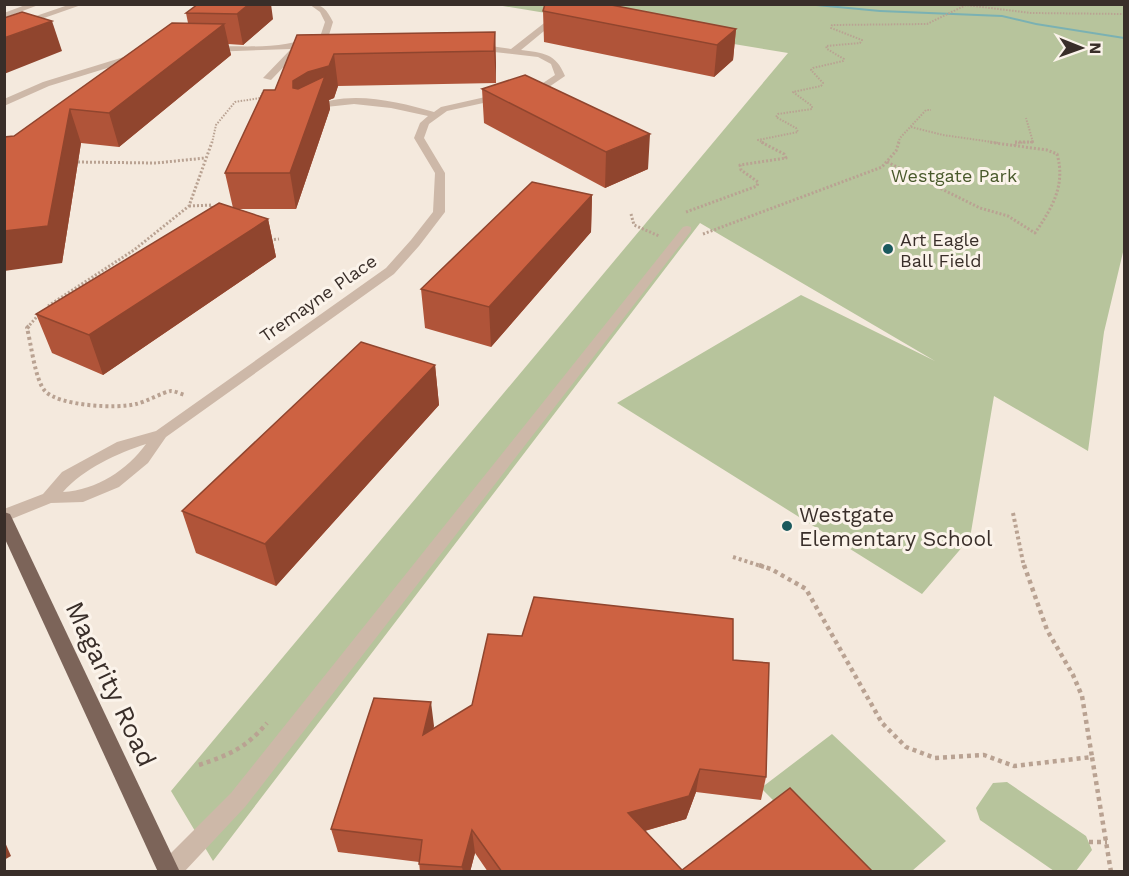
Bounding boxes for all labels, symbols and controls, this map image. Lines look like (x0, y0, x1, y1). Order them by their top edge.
north arrow (1051, 18, 1111, 78)
text: N (1086, 42, 1105, 54)
park label: Westgate Park (891, 165, 1017, 186)
place label: Art Eagle Ball Field (900, 229, 981, 271)
marker: Art Eagle Ball Field (881, 242, 895, 256)
street label: Tremayne Place (255, 250, 381, 346)
place label: Westgate Elementary School (799, 502, 993, 551)
marker: Westgate Elementary School (780, 519, 794, 533)
street label: Magarity Road (60, 597, 162, 771)

